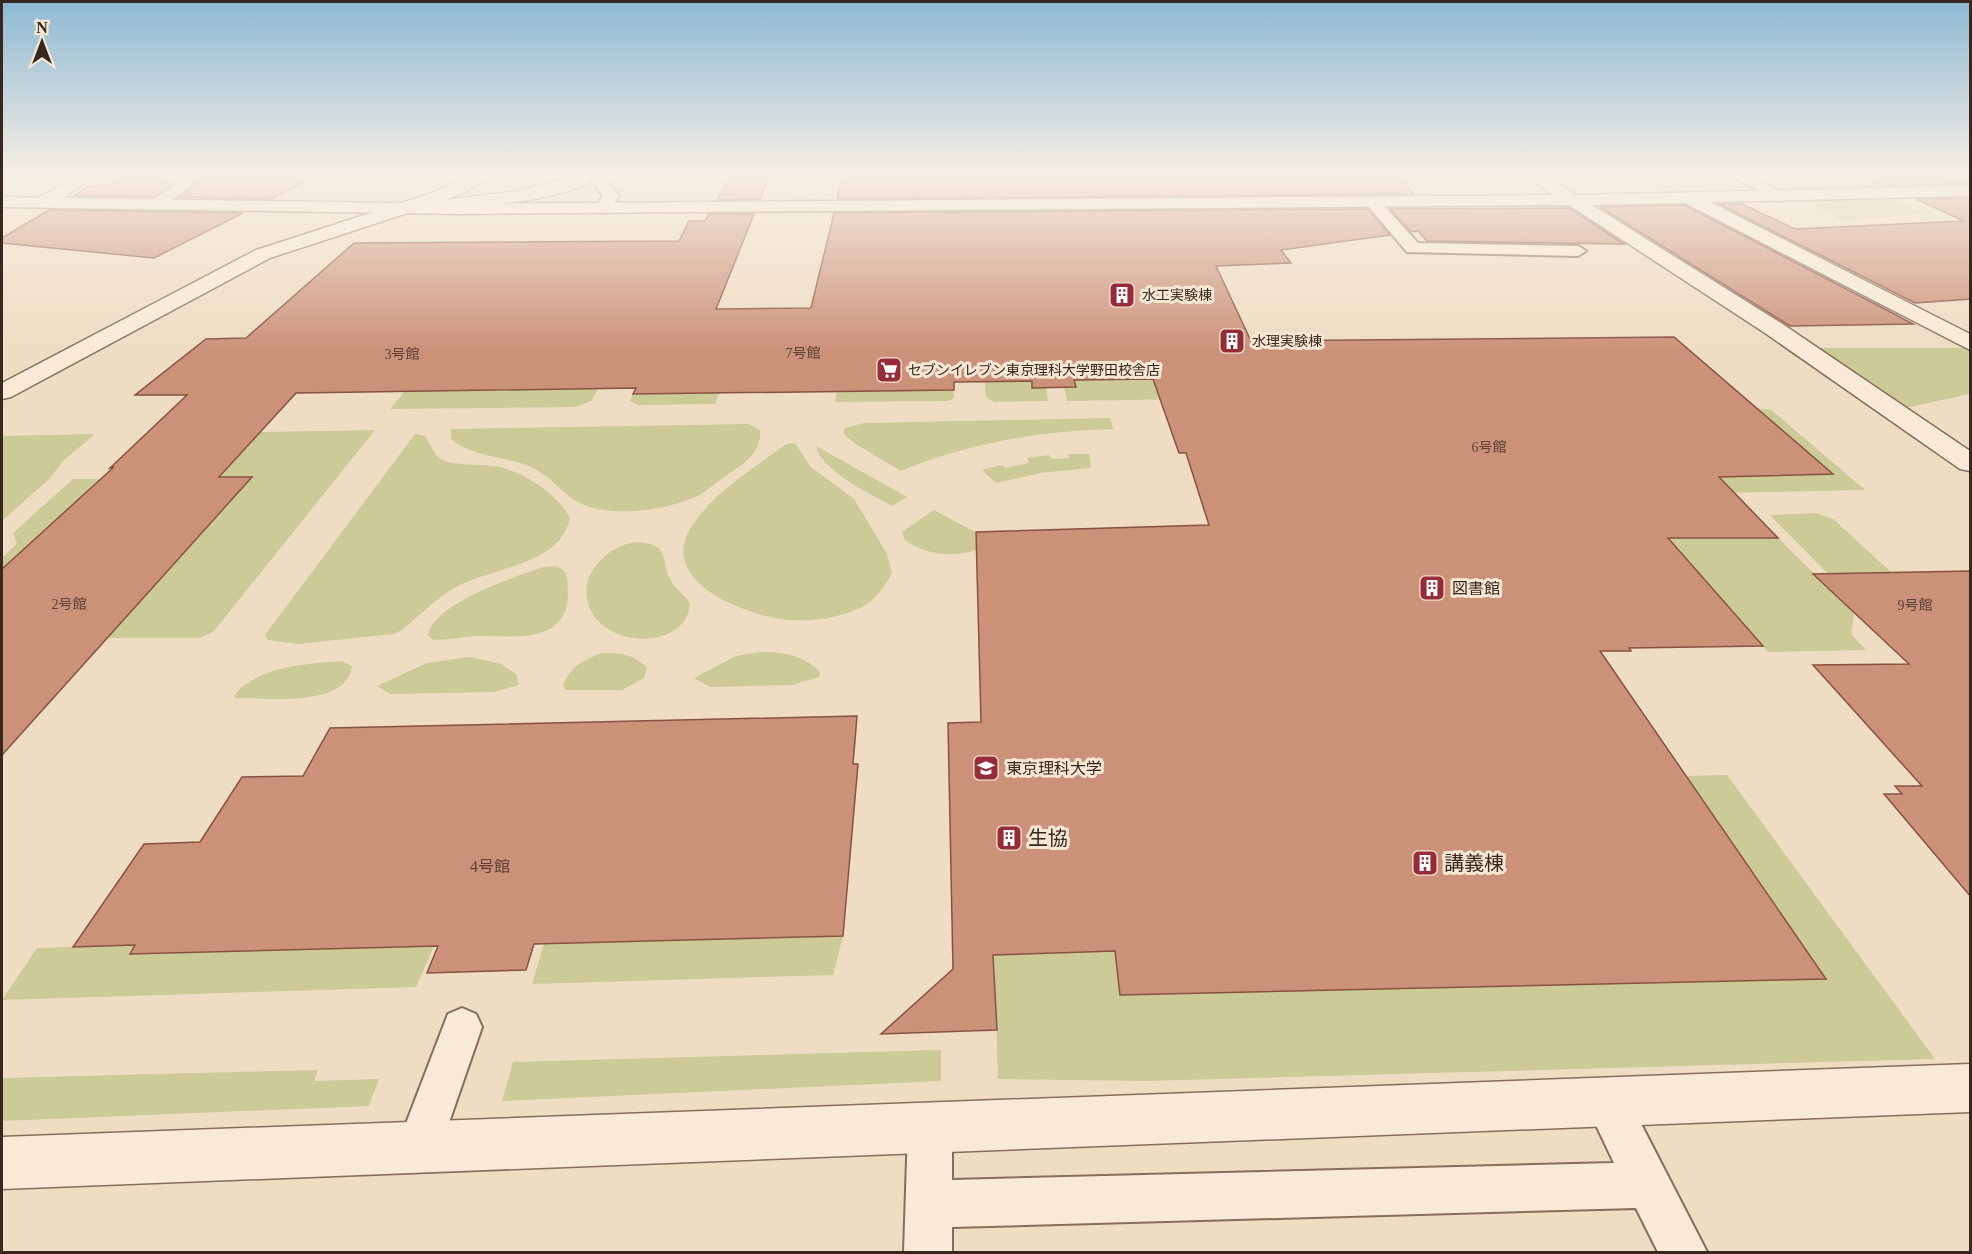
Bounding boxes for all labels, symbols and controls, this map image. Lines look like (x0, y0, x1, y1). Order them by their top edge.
north arrow (12, 12, 72, 72)
text: N (36, 19, 48, 36)
building icon: 水工実験棟 (1107, 280, 1137, 310)
place label: 水工実験棟 (1142, 287, 1212, 303)
building icon: 水理実験棟 (1217, 326, 1247, 356)
place label: 水理実験棟 (1252, 333, 1322, 349)
house number: 7号館 (786, 346, 821, 361)
house number: 3号館 (385, 347, 420, 362)
supermarket icon: セブンイレブン東京理科大学野田校舎店 (874, 355, 904, 385)
place label: セブンイレブン東京理科大学野田校舎店 (908, 362, 1160, 378)
house number: 6号館 (1472, 440, 1507, 455)
building icon: 図書館 (1417, 573, 1447, 603)
place label: 図書館 (1452, 580, 1500, 597)
house number: 2号館 (52, 597, 87, 612)
house number: 9号館 (1898, 598, 1933, 613)
school or university icon: 東京理科大学 (971, 753, 1001, 783)
place label: 東京理科大学 (1006, 760, 1102, 777)
building icon: 生協 (994, 823, 1024, 853)
place label: 生協 (1028, 827, 1068, 849)
building icon: 講義棟 (1410, 848, 1440, 878)
place label: 講義棟 (1444, 852, 1504, 874)
house number: 4号館 (470, 858, 510, 875)

